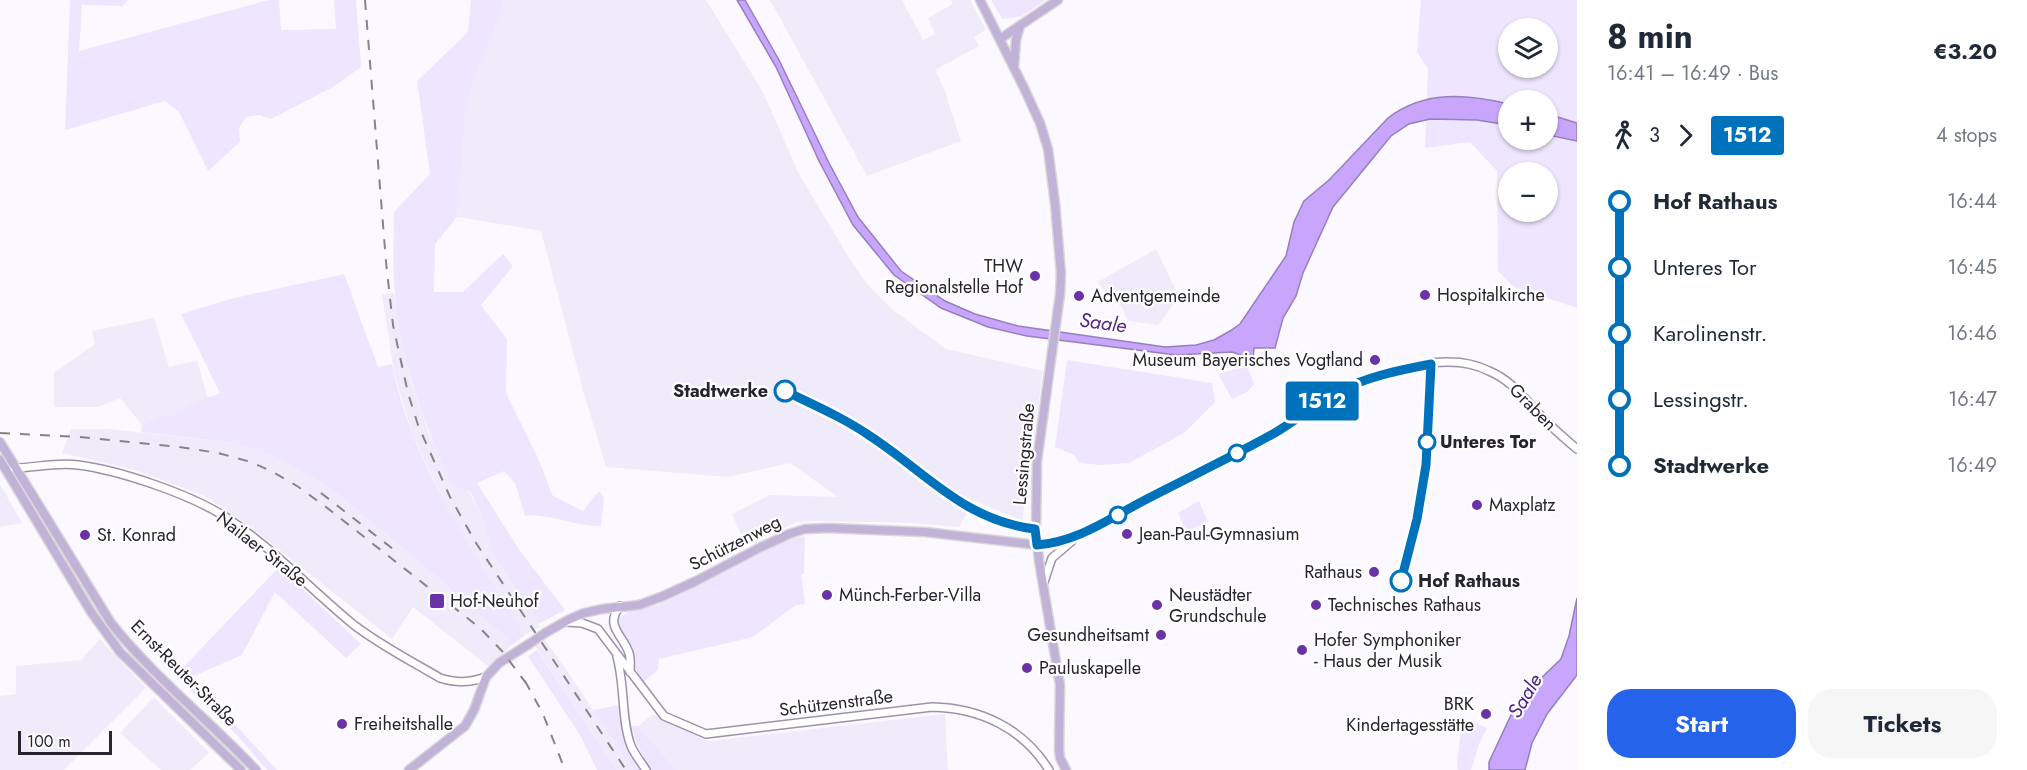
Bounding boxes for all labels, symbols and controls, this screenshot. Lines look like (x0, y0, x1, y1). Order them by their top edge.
text: 8 min (1607, 13, 1693, 60)
map controls (1498, 18, 1558, 222)
button: layers (1498, 18, 1558, 78)
text: €3.20 (1933, 35, 1997, 67)
text: 16:41 – 16:49 · Bus (1607, 59, 1778, 88)
button: + (1498, 90, 1558, 150)
icon: walk (1607, 119, 1640, 152)
icon: forward (1669, 119, 1702, 152)
text: 1512 (1723, 120, 1772, 150)
text: 3 (1649, 121, 1660, 150)
text: 4 stops (1936, 121, 1997, 150)
button: − (1498, 162, 1558, 222)
text: Hof Rathaus (1653, 185, 1778, 217)
text: 16:44 (1947, 187, 1997, 216)
text: Unteres Tor (1653, 251, 1757, 283)
place label: THW Regionalstelle Hof (885, 253, 1024, 300)
text: 16:45 (1948, 253, 1997, 282)
marker: THW Regionalstelle Hof (1028, 269, 1042, 283)
place label: Hospitalkirche (1437, 282, 1545, 308)
place label: Adventgemeinde (1091, 283, 1220, 309)
marker: Hospitalkirche (1418, 288, 1432, 302)
marker: Adventgemeinde (1072, 289, 1086, 303)
water label: Saale (1078, 305, 1128, 341)
text: Karolinenstr. (1653, 317, 1767, 349)
text: 16:46 (1947, 319, 1997, 348)
place label: Museum Bayerisches Vogtland (1133, 347, 1363, 373)
marker: Museum Bayerisches Vogtland (1368, 353, 1382, 367)
street label: Graben (1503, 377, 1563, 437)
place label: Stadtwerke (673, 378, 768, 404)
marker: Stadtwerke (774, 380, 796, 402)
line badge: 1512 (1280, 382, 1364, 420)
text: Lessingstr. (1653, 383, 1749, 415)
text: 16:47 (1948, 385, 1997, 414)
text: 1512 (1298, 386, 1346, 416)
street label: Lessingstraße (1007, 402, 1041, 506)
place label: Unteres Tor (1440, 429, 1537, 455)
marker: Unteres Tor (1418, 433, 1436, 451)
unlabelled marker (1228, 444, 1246, 462)
text: Stadtwerke (1653, 449, 1769, 481)
text: 16:49 (1947, 451, 1997, 480)
place label: Maxplatz (1489, 492, 1556, 518)
marker: Maxplatz (1470, 498, 1484, 512)
street label: Nailaer Straße (211, 505, 313, 593)
unlabelled marker (1109, 506, 1127, 524)
street label: Schützenweg (685, 509, 785, 577)
place label: Jean-Paul-Gymnasium (1137, 521, 1300, 547)
place label: St. Konrad (97, 522, 176, 548)
marker: Jean-Paul-Gymnasium (1120, 527, 1134, 541)
marker: St. Konrad (78, 528, 92, 542)
place label: Rathaus (1304, 559, 1362, 585)
marker: Rathaus (1367, 565, 1381, 579)
place label: Hof Rathaus (1418, 568, 1520, 594)
marker: Hof Rathaus (1390, 570, 1412, 592)
place label: Münch-Ferber-Villa (839, 582, 981, 608)
place label: Neustädter Grundschule (1169, 582, 1266, 629)
place label: Hof-Neuhof (450, 588, 540, 614)
marker: Münch-Ferber-Villa (820, 588, 834, 602)
marker: Hof-Neuhof (428, 592, 446, 610)
place label: Technisches Rathaus (1328, 592, 1481, 618)
marker: Neustädter Grundschule (1150, 598, 1164, 612)
marker: Technisches Rathaus (1309, 598, 1323, 612)
street label: Ernst-Reuter-Straße (125, 614, 243, 732)
place label: Gesundheitsamt (1027, 622, 1150, 648)
place label: Hofer Symphoniker - Haus der Musik (1314, 627, 1462, 674)
marker: Gesundheitsamt (1154, 628, 1168, 642)
marker: Hofer Symphoniker - Haus der Musik (1295, 643, 1309, 657)
place label: Pauluskapelle (1039, 655, 1141, 681)
marker: Pauluskapelle (1020, 661, 1034, 675)
water label: Saale (1500, 668, 1550, 724)
street label: Schützenstraße (778, 683, 894, 723)
button: Start (1607, 689, 1796, 758)
button: Tickets (1808, 689, 1997, 758)
place label: BRK Kindertagesstätte (1346, 691, 1475, 738)
marker: BRK Kindertagesstätte (1479, 707, 1493, 721)
place label: Freiheitshalle (354, 711, 453, 737)
marker: Freiheitshalle (335, 717, 349, 731)
scale bar (18, 728, 112, 756)
text: 100 m (27, 730, 71, 753)

